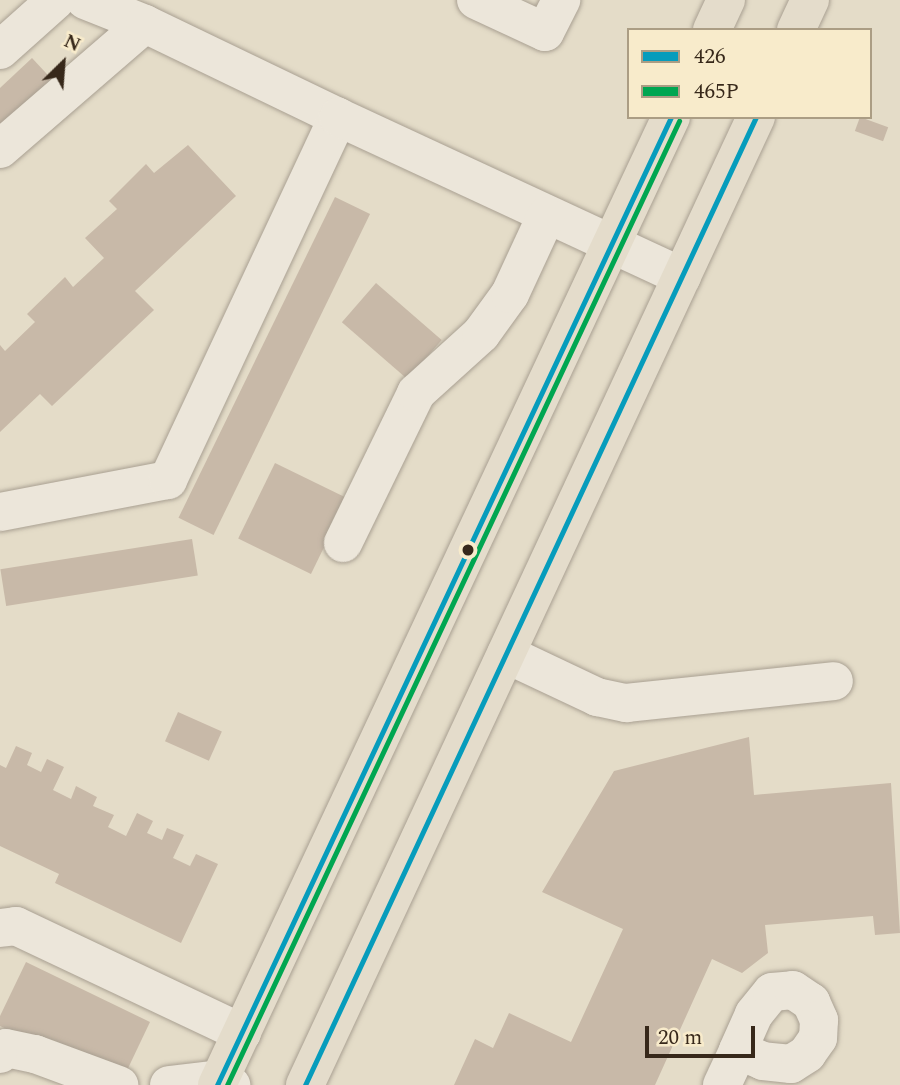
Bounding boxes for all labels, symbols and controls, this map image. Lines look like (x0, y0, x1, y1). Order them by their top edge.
text: N (59, 27, 85, 60)
north arrow (28, 28, 98, 98)
legend (627, 28, 872, 119)
text: 426 (694, 41, 726, 73)
text: 465P (694, 76, 739, 108)
unlabelled marker (461, 543, 475, 557)
scale bar (648, 1012, 758, 1056)
text: 20 m (658, 1022, 702, 1054)

